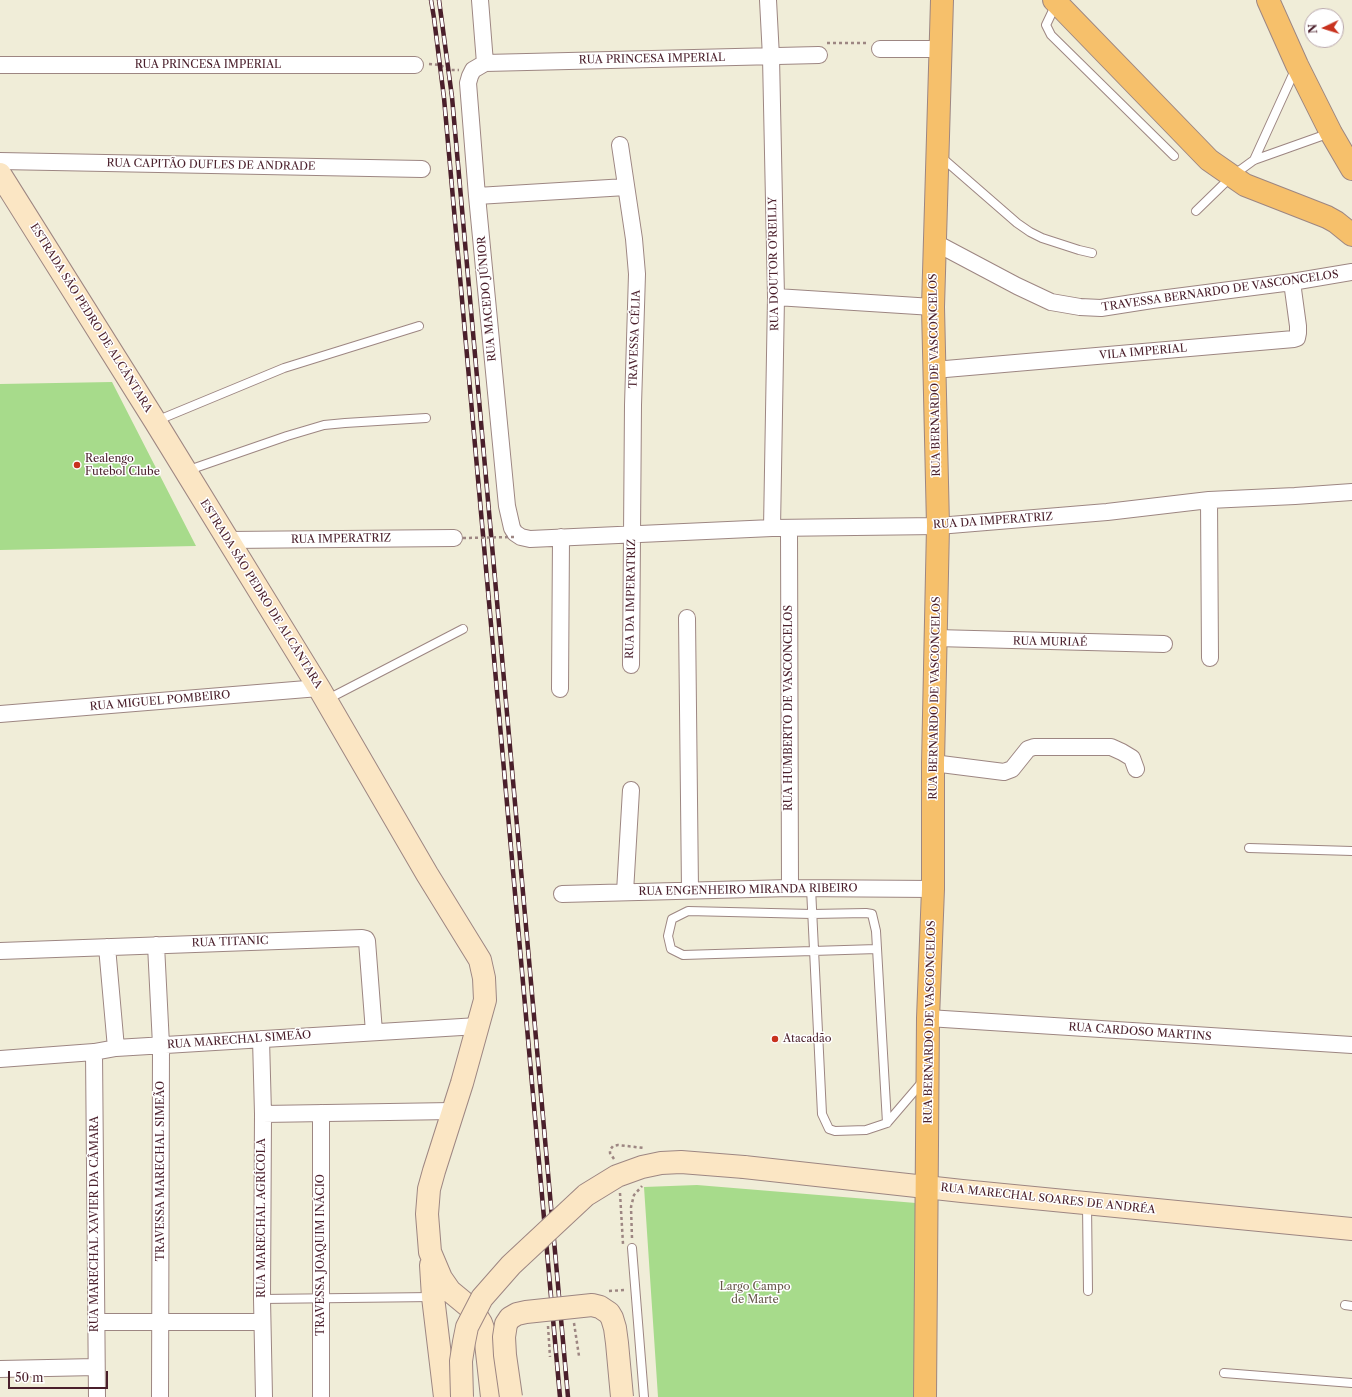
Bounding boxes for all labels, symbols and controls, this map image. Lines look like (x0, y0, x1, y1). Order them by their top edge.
north arrow (1304, 8, 1344, 48)
text: N (1306, 24, 1320, 34)
street label: RUA PRINCESA IMPERIAL (579, 51, 725, 67)
street label: RUA PRINCESA IMPERIAL (135, 58, 281, 72)
street label: RUA CAPITÃO DUFLES DE ANDRADE (106, 157, 316, 173)
street label: RUA DOUTOR O'REILLY (766, 197, 782, 331)
street label: ESTRADA SÃO PEDRO DE ALCÂNTARA (27, 221, 155, 415)
street label: RUA MACEDO JÚNIOR (475, 236, 499, 362)
street label: TRAVESSA BERNARDO DE VASCONCELOS (1101, 268, 1339, 314)
street label: RUA BERNARDO DE VASCONCELOS (927, 273, 943, 477)
street label: TRAVESSA CÉLIA (627, 289, 643, 389)
street label: VILA IMPERIAL (1099, 342, 1187, 362)
place label: Realengo Futebol Clube (85, 452, 160, 478)
marker: Realengo Futebol Clube (72, 460, 82, 470)
street label: ESTRADA SÃO PEDRO DE ALCÂNTARA (197, 497, 325, 691)
street label: RUA DA IMPERATRIZ (933, 510, 1053, 532)
street label: RUA IMPERATRIZ (291, 532, 391, 546)
street label: RUA DA IMPERATRIZ (623, 539, 639, 659)
street label: RUA BERNARDO DE VASCONCELOS (927, 596, 943, 800)
street label: RUA HUMBERTO DE VASCONCELOS (782, 605, 796, 811)
street label: RUA MURIAÉ (1013, 635, 1087, 649)
street label: RUA MIGUEL POMBEIRO (89, 688, 231, 714)
street label: RUA ENGENHEIRO MIRANDA RIBEIRO (638, 881, 858, 899)
street label: RUA BERNARDO DE VASCONCELOS (922, 920, 938, 1124)
street label: RUA TITANIC (191, 934, 269, 950)
street label: RUA CARDOSO MARTINS (1068, 1020, 1212, 1044)
street label: RUA MARECHAL SIMEÃO (166, 1028, 312, 1052)
place label: Atacadão (783, 1032, 832, 1046)
marker: Atacadão (770, 1034, 780, 1044)
street label: TRAVESSA MARECHAL SIMEÃO (154, 1081, 168, 1261)
street label: RUA MARECHAL XAVIER DA CÂMARA (88, 1116, 102, 1332)
street label: RUA MARECHAL AGRÍCOLA (255, 1138, 269, 1298)
street label: TRAVESSA JOAQUIM INÁCIO (314, 1174, 328, 1336)
street label: RUA MARECHAL SOARES DE ANDRÉA (940, 1181, 1156, 1217)
park label: Largo Campo de Marte (719, 1280, 791, 1306)
scale bar (10, 1363, 110, 1389)
text: 50 m (15, 1370, 44, 1385)

